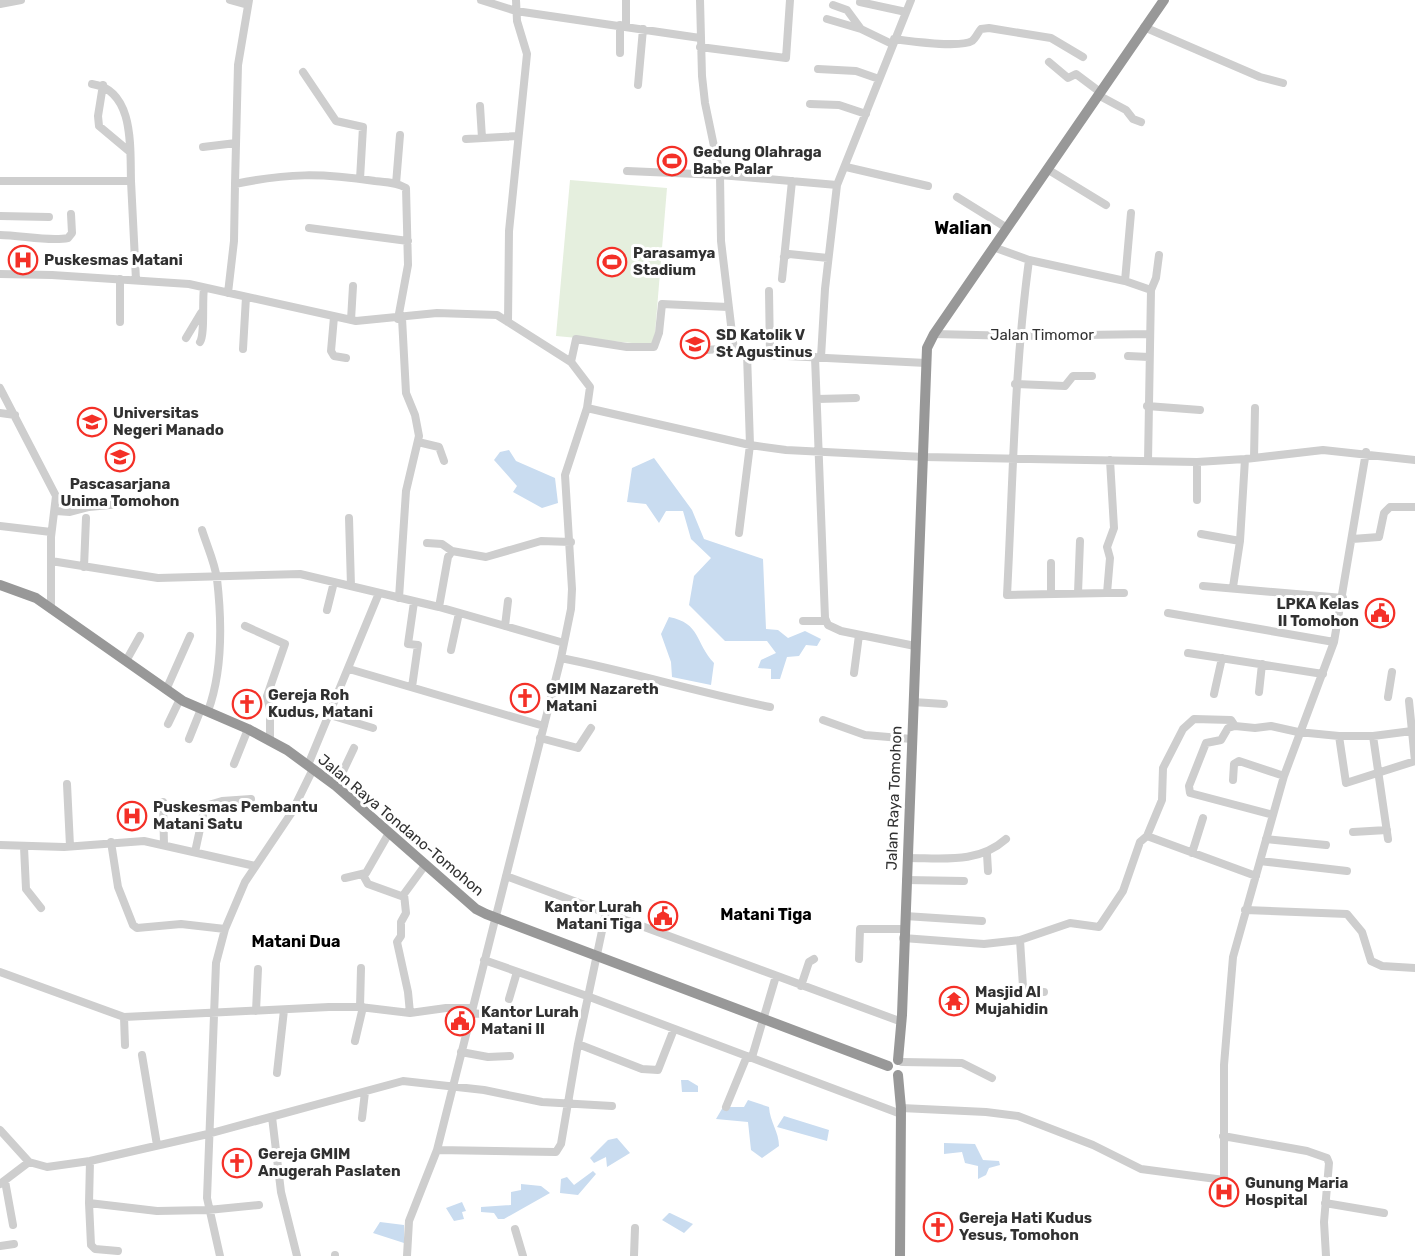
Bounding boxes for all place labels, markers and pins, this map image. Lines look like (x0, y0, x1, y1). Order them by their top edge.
place label: Gedung Olahraga Babe Palar (693, 143, 822, 178)
sports icon: Gedung Olahraga Babe Palar (656, 145, 688, 177)
hospital icon: Puskesmas Matani (7, 244, 39, 276)
place label: Parasamya Stadium (633, 244, 716, 279)
sports icon: Parasamya Stadium (596, 246, 628, 278)
place label: Puskesmas Matani (44, 251, 183, 269)
place label: SD Katolik V St Agustinus (716, 326, 813, 361)
school or university icon: SD Katolik V St Agustinus (679, 328, 711, 360)
place label: Universitas Negeri Manado (113, 404, 224, 439)
school or university icon: Universitas Negeri Manado (76, 406, 108, 438)
school or university icon: Pascasarjana Unima Tomohon (104, 441, 136, 473)
place label: Pascasarjana Unima Tomohon (60, 475, 180, 510)
place label: LPKA Kelas II Tomohon (1277, 595, 1359, 630)
public building icon: LPKA Kelas II Tomohon (1364, 597, 1396, 629)
place label: GMIM Nazareth Matani (546, 680, 659, 715)
church icon: GMIM Nazareth Matani (509, 682, 541, 714)
place label: Gereja Roh Kudus, Matani (268, 686, 373, 721)
church icon: Gereja Roh Kudus, Matani (231, 688, 263, 720)
place label: Puskesmas Pembantu Matani Satu (153, 798, 318, 833)
hospital icon: Puskesmas Pembantu Matani Satu (116, 800, 148, 832)
place label: Kantor Lurah Matani Tiga (544, 898, 642, 933)
public building icon: Kantor Lurah Matani Tiga (647, 900, 679, 932)
place label: Masjid Al Mujahidin (975, 983, 1048, 1018)
temple icon: Masjid Al Mujahidin (938, 985, 970, 1017)
place label: Kantor Lurah Matani II (481, 1003, 579, 1038)
public building icon: Kantor Lurah Matani II (444, 1005, 476, 1037)
place label: Gereja GMIM Anugerah Paslaten (258, 1145, 401, 1180)
church icon: Gereja GMIM Anugerah Paslaten (221, 1147, 253, 1179)
place label: Gunung Maria Hospital (1245, 1174, 1348, 1209)
hospital icon: Gunung Maria Hospital (1208, 1176, 1240, 1208)
place label: Gereja Hati Kudus Yesus, Tomohon (959, 1209, 1092, 1244)
church icon: Gereja Hati Kudus Yesus, Tomohon (922, 1211, 954, 1243)

